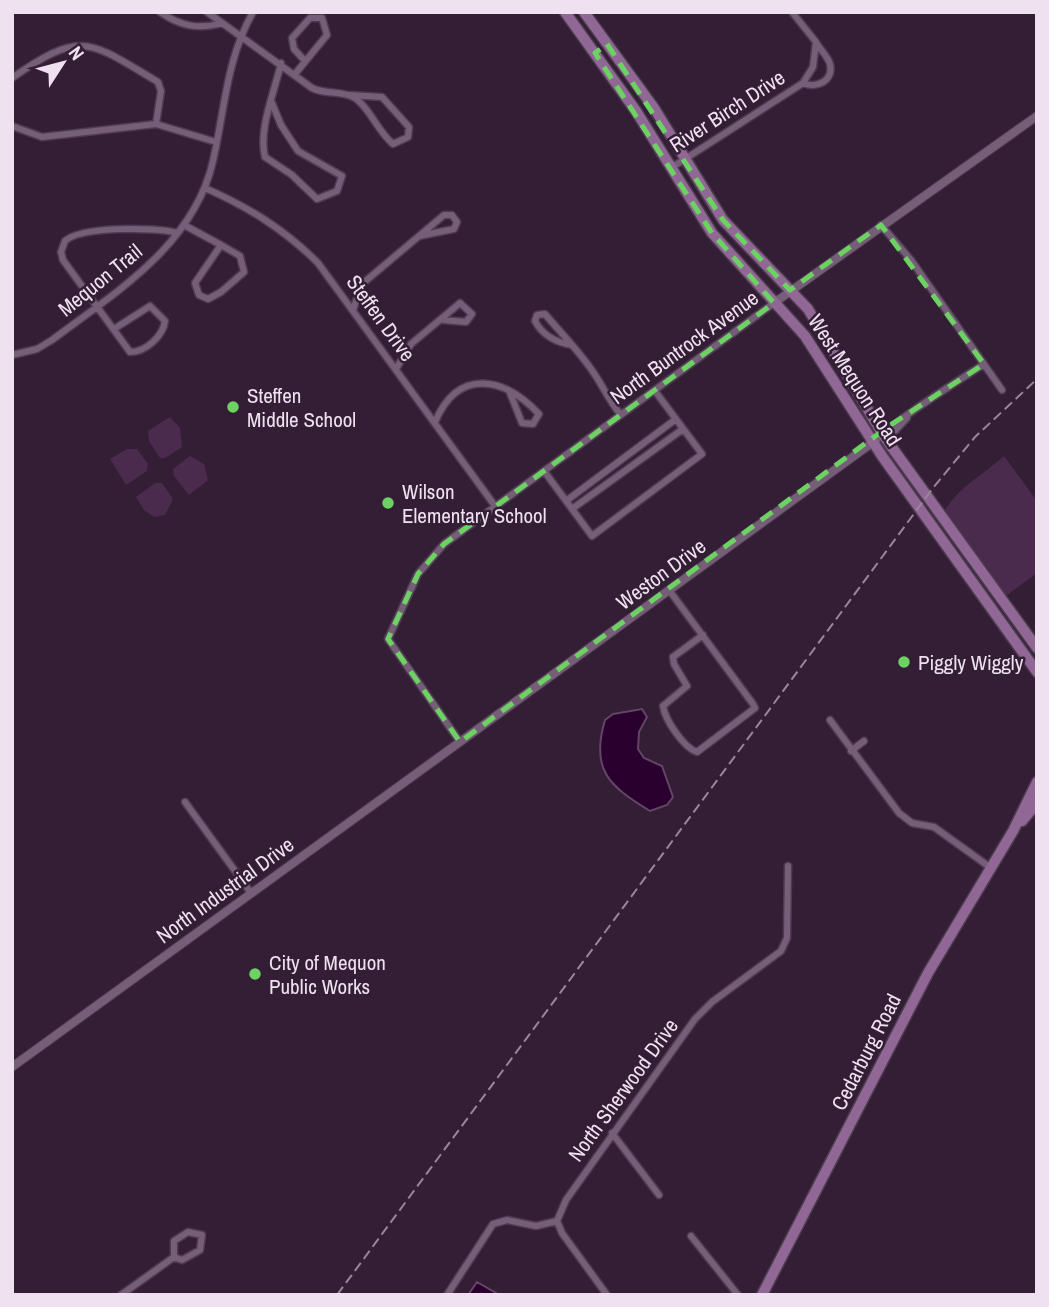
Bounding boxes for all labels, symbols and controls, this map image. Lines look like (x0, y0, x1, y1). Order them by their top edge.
north arrow (28, 28, 98, 98)
text: N (63, 41, 91, 65)
street label: River Birch Drive (664, 63, 790, 159)
street label: Mequon Trail (52, 237, 148, 323)
street label: Steffen Drive (340, 269, 422, 367)
street label: North Buntrock Avenue (604, 283, 764, 411)
street label: West Mequon Road (801, 308, 909, 452)
place label: Steffen Middle School (247, 381, 356, 434)
marker: Steffen Middle School (225, 399, 241, 415)
place label: Wilson Elementary School (402, 477, 547, 530)
marker: Wilson Elementary School (380, 495, 396, 511)
street label: Weston Drive (610, 532, 712, 616)
place label: Piggly Wiggly (918, 648, 1024, 677)
marker: Piggly Wiggly (896, 654, 912, 670)
street label: North Industrial Drive (150, 830, 300, 950)
place label: City of Mequon Public Works (269, 948, 386, 1001)
marker: City of Mequon Public Works (247, 966, 263, 982)
street label: Cedarburg Road (824, 989, 908, 1115)
street label: North Sherwood Drive (561, 1013, 685, 1167)

